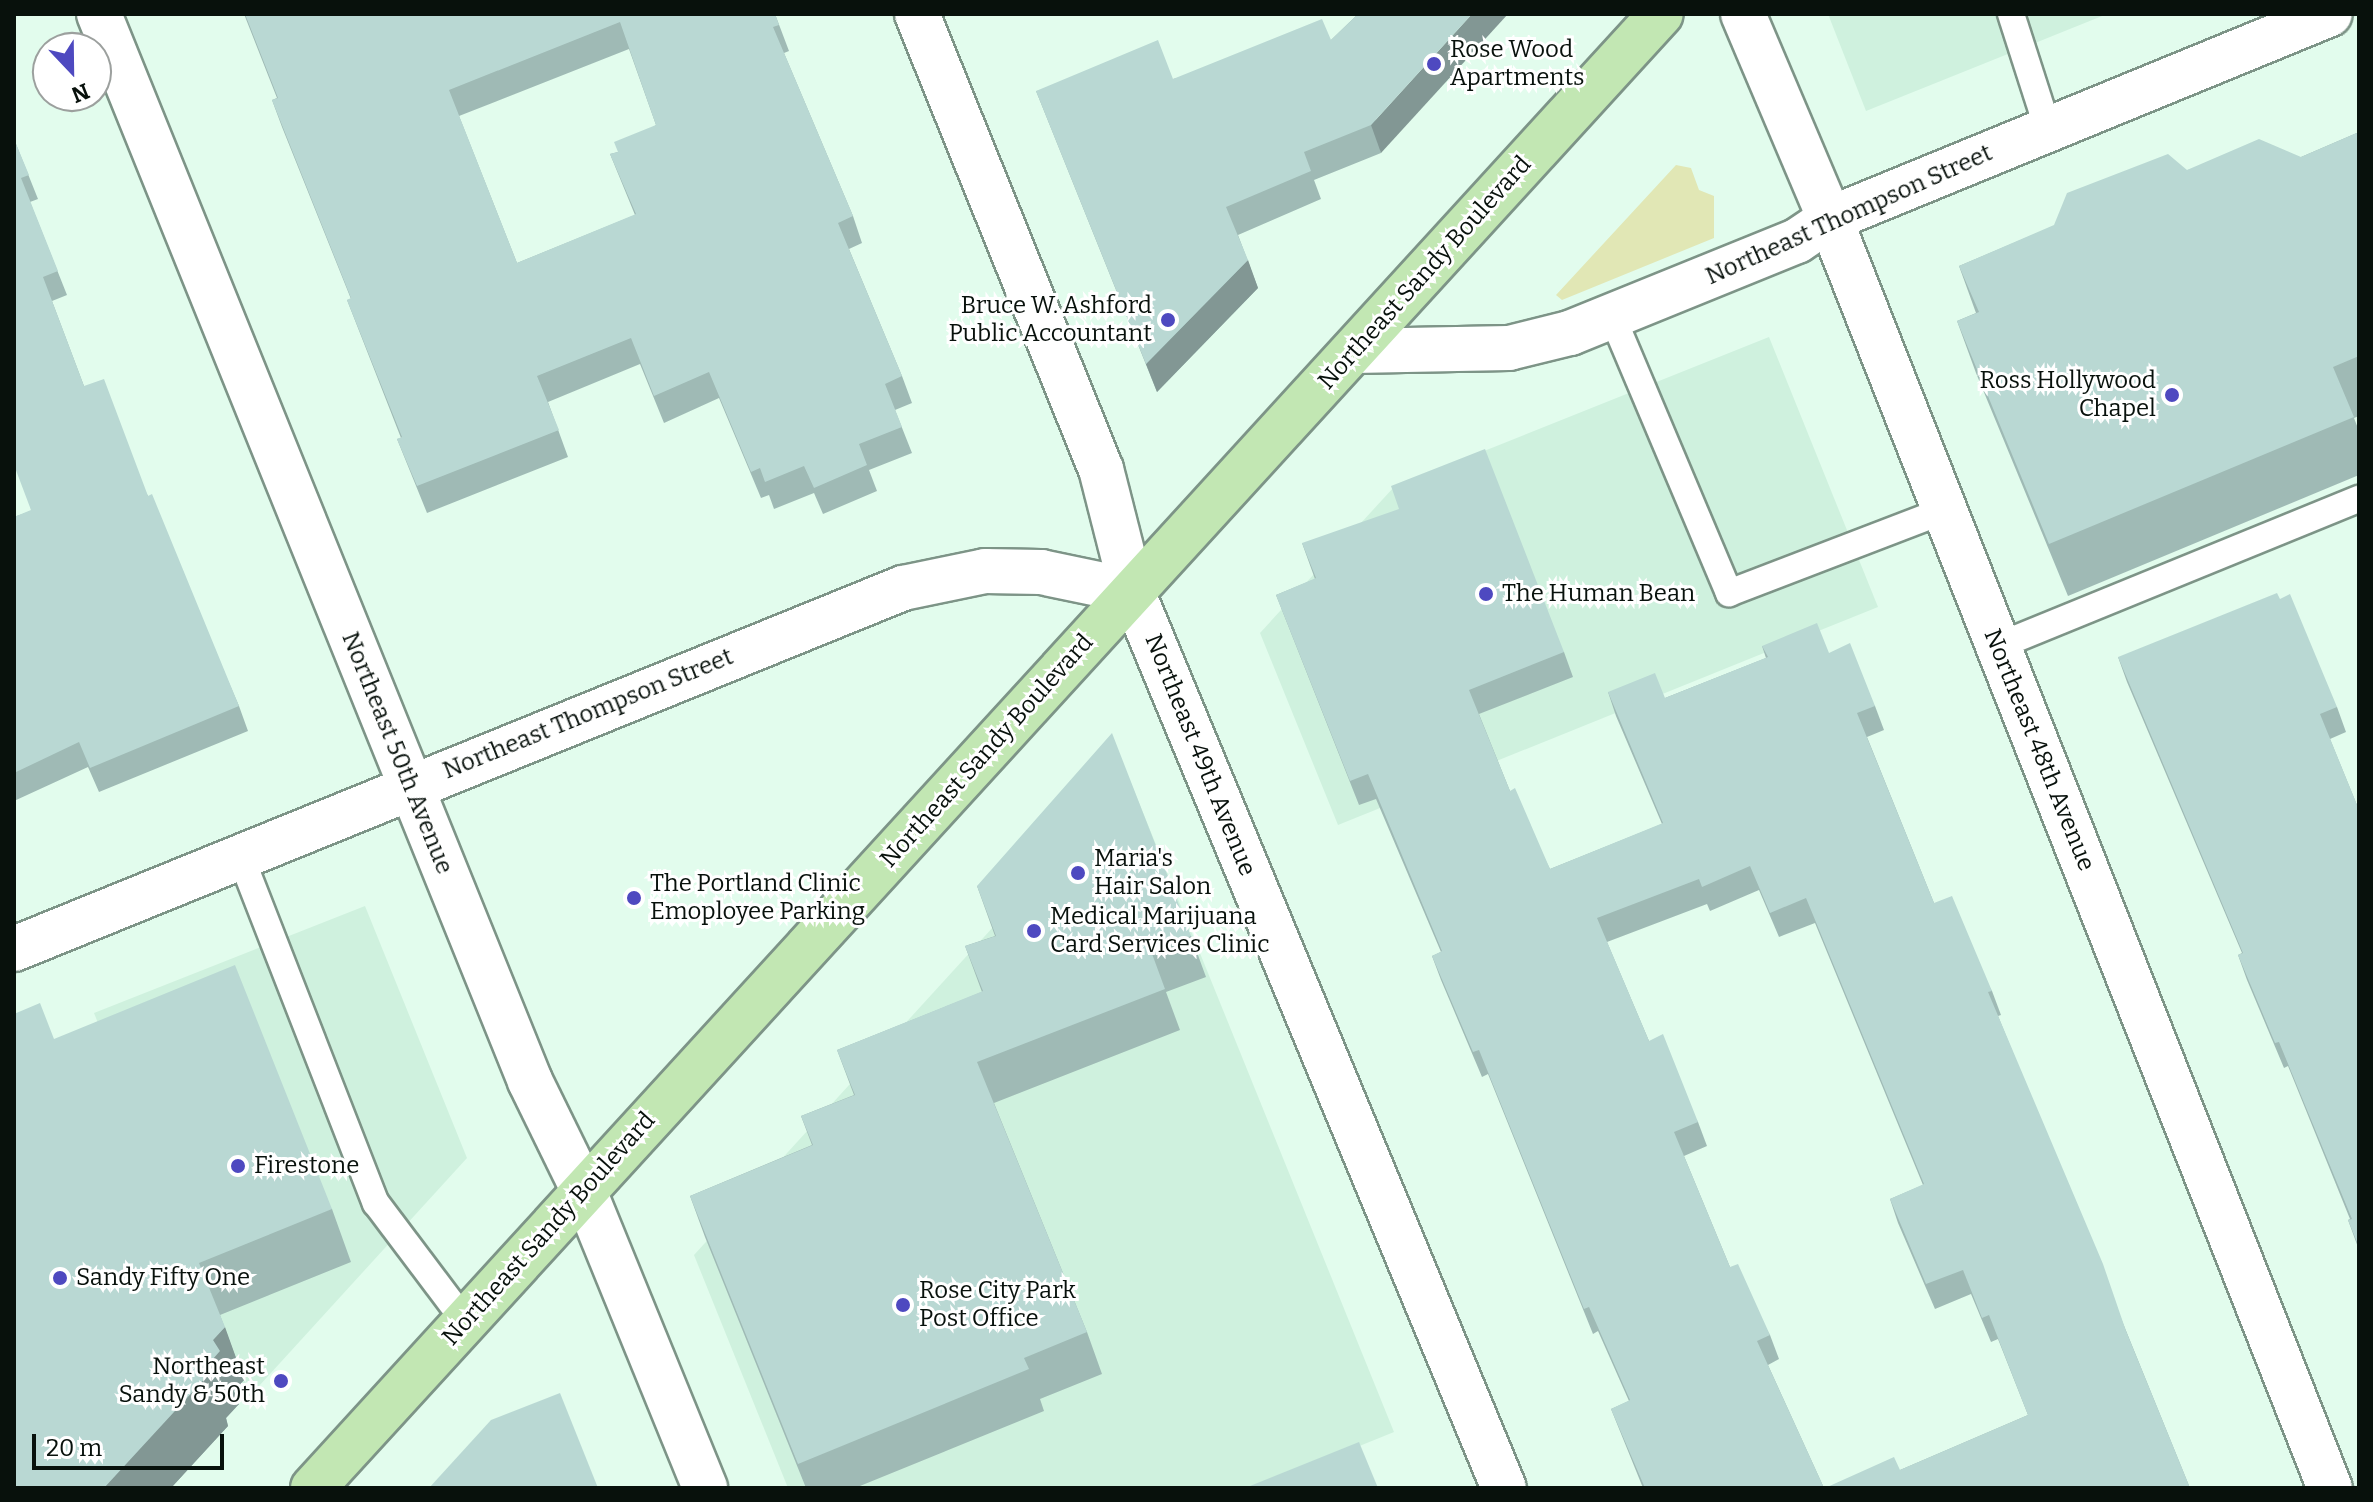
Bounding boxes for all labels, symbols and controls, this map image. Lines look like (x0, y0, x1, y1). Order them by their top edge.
north arrow (32, 32, 112, 112)
place label: Rose Wood Apartments (1450, 36, 1584, 92)
marker: Rose Wood Apartments (1425, 55, 1443, 73)
text: N (68, 77, 93, 109)
street label: Northeast Thompson Street (1701, 139, 1997, 291)
street label: Northeast Sandy Boulevard (1313, 150, 1537, 396)
place label: Bruce W. Ashford Public Accountant (948, 292, 1152, 348)
marker: Bruce W. Ashford Public Accountant (1159, 311, 1177, 329)
place label: Ross Hollywood Chapel (1979, 367, 2156, 423)
marker: Ross Hollywood Chapel (2163, 386, 2181, 404)
place label: The Human Bean (1502, 580, 1695, 608)
marker: The Human Bean (1477, 585, 1495, 603)
street label: Northeast 48th Avenue (1977, 625, 2101, 875)
street label: Northeast 50th Avenue (335, 628, 459, 878)
street label: Northeast Sandy Boulevard (875, 628, 1099, 874)
street label: Northeast 49th Avenue (1138, 630, 1262, 880)
street label: Northeast Thompson Street (439, 643, 737, 785)
place label: Maria's Hair Salon (1094, 845, 1211, 901)
marker: Maria's Hair Salon (1069, 864, 1087, 882)
place label: The Portland Clinic Emoployee Parking (650, 870, 865, 926)
marker: The Portland Clinic Emoployee Parking (625, 889, 643, 907)
place label: Medical Marijuana Card Services Clinic (1050, 903, 1270, 959)
marker: Medical Marijuana Card Services Clinic (1025, 922, 1043, 940)
street label: Northeast Sandy Boulevard (437, 1106, 661, 1352)
place label: Firestone (254, 1152, 359, 1180)
marker: Firestone (229, 1157, 247, 1175)
place label: Sandy Fifty One (76, 1264, 250, 1292)
marker: Sandy Fifty One (51, 1269, 69, 1287)
place label: Rose City Park Post Office (919, 1277, 1076, 1333)
marker: Rose City Park Post Office (894, 1296, 912, 1314)
place label: Northeast Sandy & 50th (119, 1353, 265, 1409)
marker: Northeast Sandy & 50th (272, 1372, 290, 1390)
scale bar (36, 1418, 228, 1468)
text: 20 m (46, 1434, 102, 1462)

